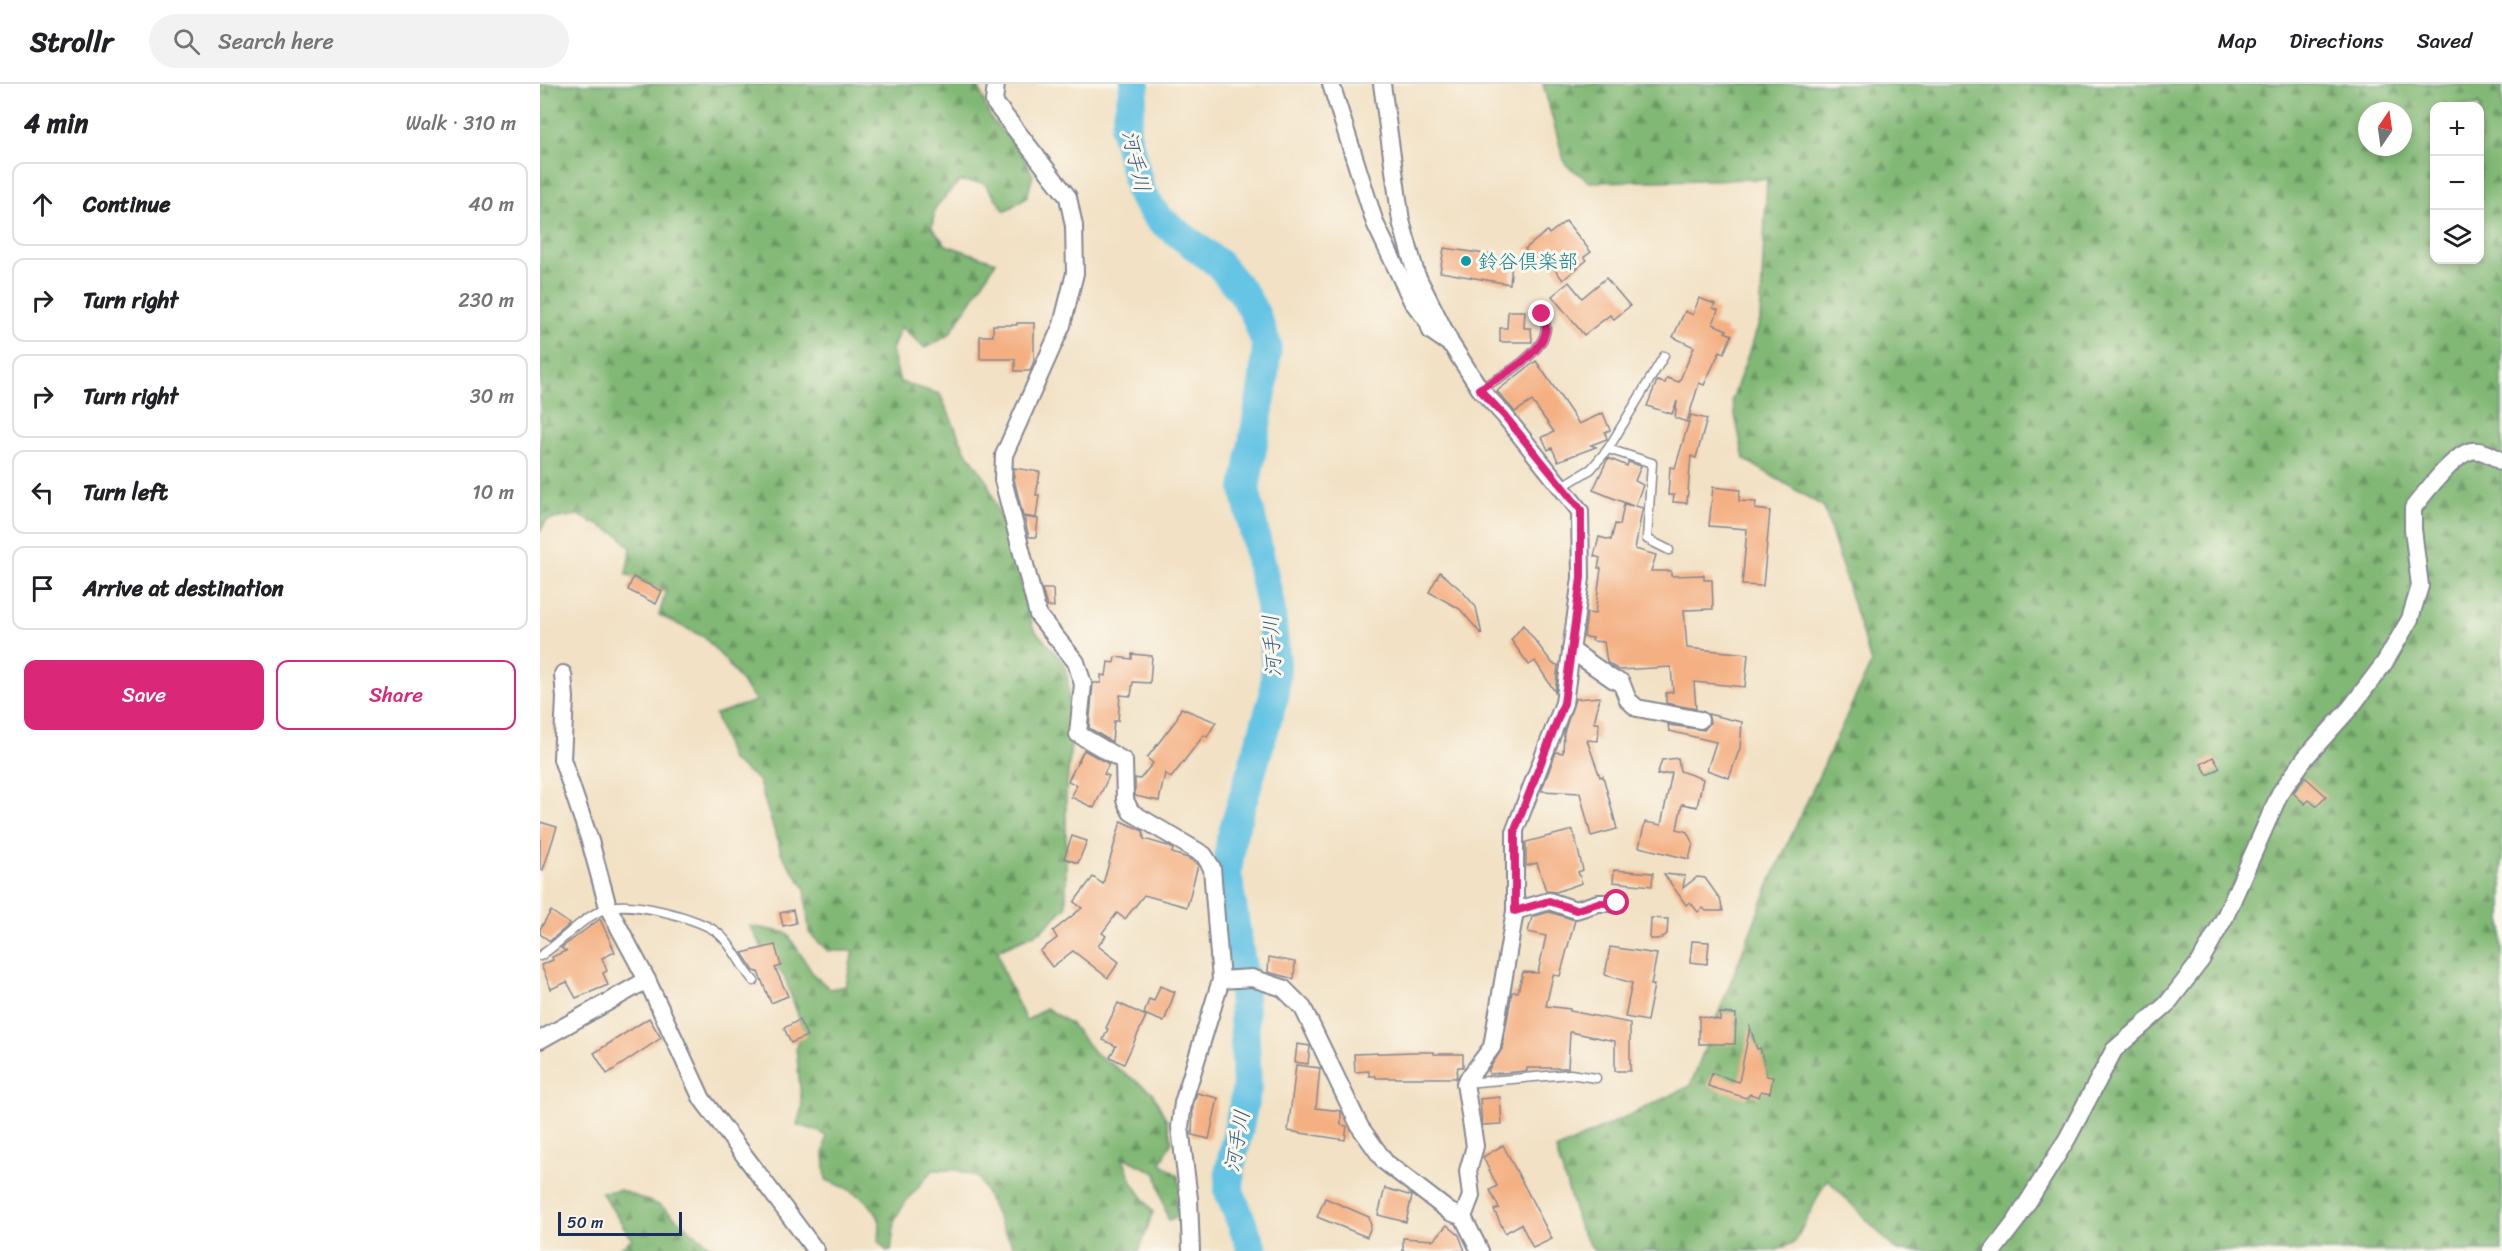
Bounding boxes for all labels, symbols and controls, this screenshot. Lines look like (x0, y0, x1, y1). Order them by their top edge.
search box (149, 14, 569, 68)
text: Strollr (30, 17, 113, 66)
text: Search here (218, 22, 334, 61)
text: Map (2218, 22, 2256, 60)
text: Directions (2289, 22, 2384, 60)
text: Saved (2417, 22, 2472, 60)
icon: search (170, 25, 203, 58)
text: 4 min (24, 100, 88, 146)
north arrow (2358, 102, 2412, 156)
map controls (2430, 102, 2484, 264)
button: + (2430, 102, 2484, 156)
text: Walk · 310 m (406, 106, 516, 141)
water label: 河手川 (1110, 126, 1162, 196)
button: − (2430, 156, 2484, 210)
text: Continue (83, 185, 171, 224)
text: 40 m (468, 187, 514, 222)
icon: ahead (26, 188, 59, 221)
button: layers (2430, 210, 2484, 264)
place label: 鈴谷倶楽部 (1478, 244, 1578, 279)
marker: 鈴谷倶楽部 (1459, 254, 1473, 268)
text: Turn right (83, 281, 178, 320)
text: 230 m (458, 283, 514, 318)
icon: right (26, 284, 59, 317)
route end (1528, 300, 1554, 326)
text: Turn right (83, 377, 178, 416)
text: 30 m (470, 379, 514, 414)
icon: right (26, 380, 59, 413)
text: Turn left (83, 473, 168, 512)
text: 10 m (472, 475, 514, 510)
icon: left (26, 476, 59, 509)
text: Arrive at destination (83, 569, 284, 608)
icon: arrive (26, 572, 59, 605)
water label: 河手川 (1251, 614, 1293, 678)
button: Save (24, 660, 264, 730)
button: Share (276, 660, 516, 730)
route start (1603, 889, 1629, 915)
water label: 河手川 (1213, 1107, 1261, 1175)
text: 50 m (567, 1208, 603, 1237)
scale bar (558, 1209, 682, 1236)

